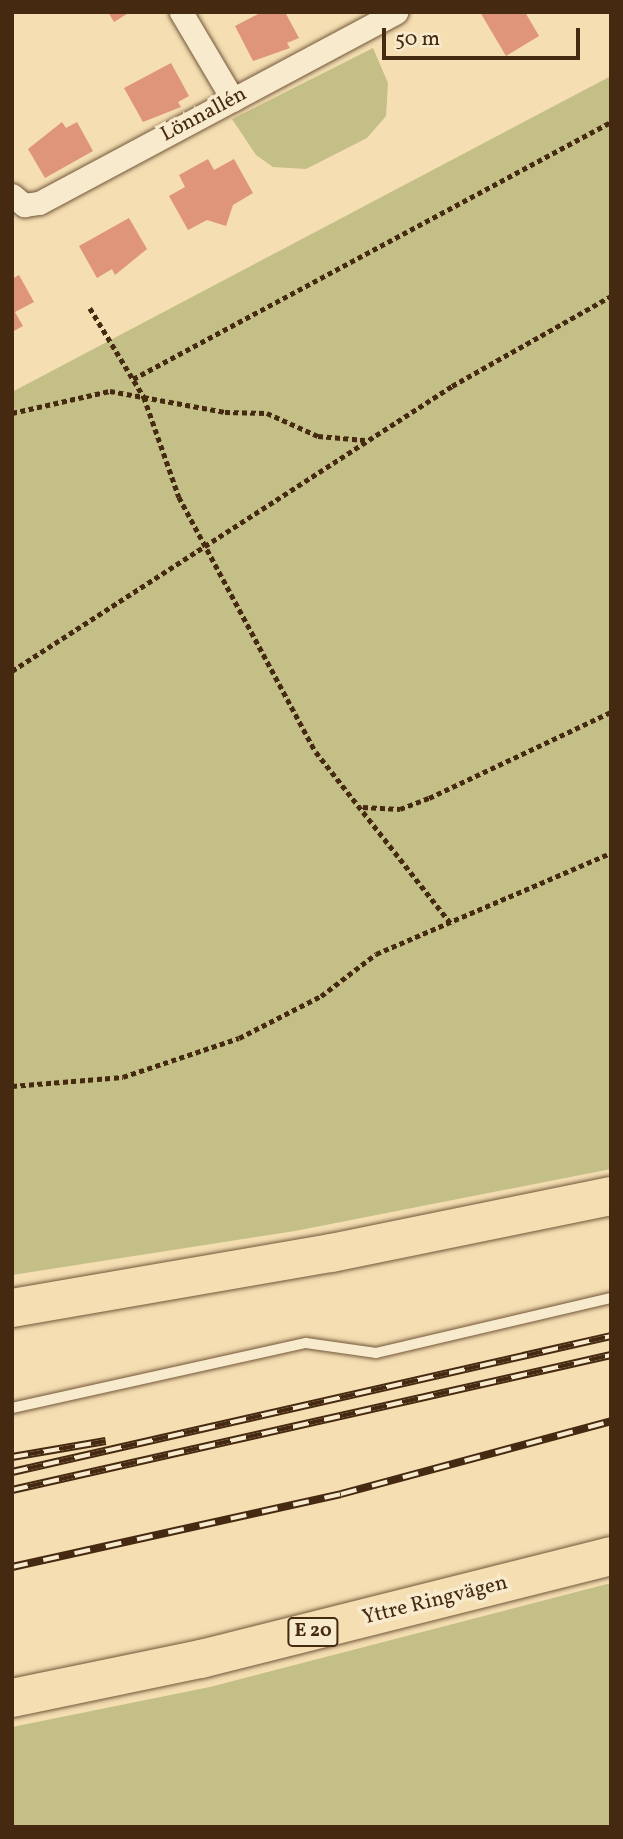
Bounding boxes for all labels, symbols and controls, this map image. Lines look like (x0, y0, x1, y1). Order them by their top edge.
scale bar (385, 14, 583, 58)
text: 50 m (395, 25, 440, 54)
street label: Lönnallén (157, 82, 251, 148)
street label: Yttre Ringvägen (360, 1571, 510, 1631)
road number: E 20 (287, 1616, 339, 1648)

